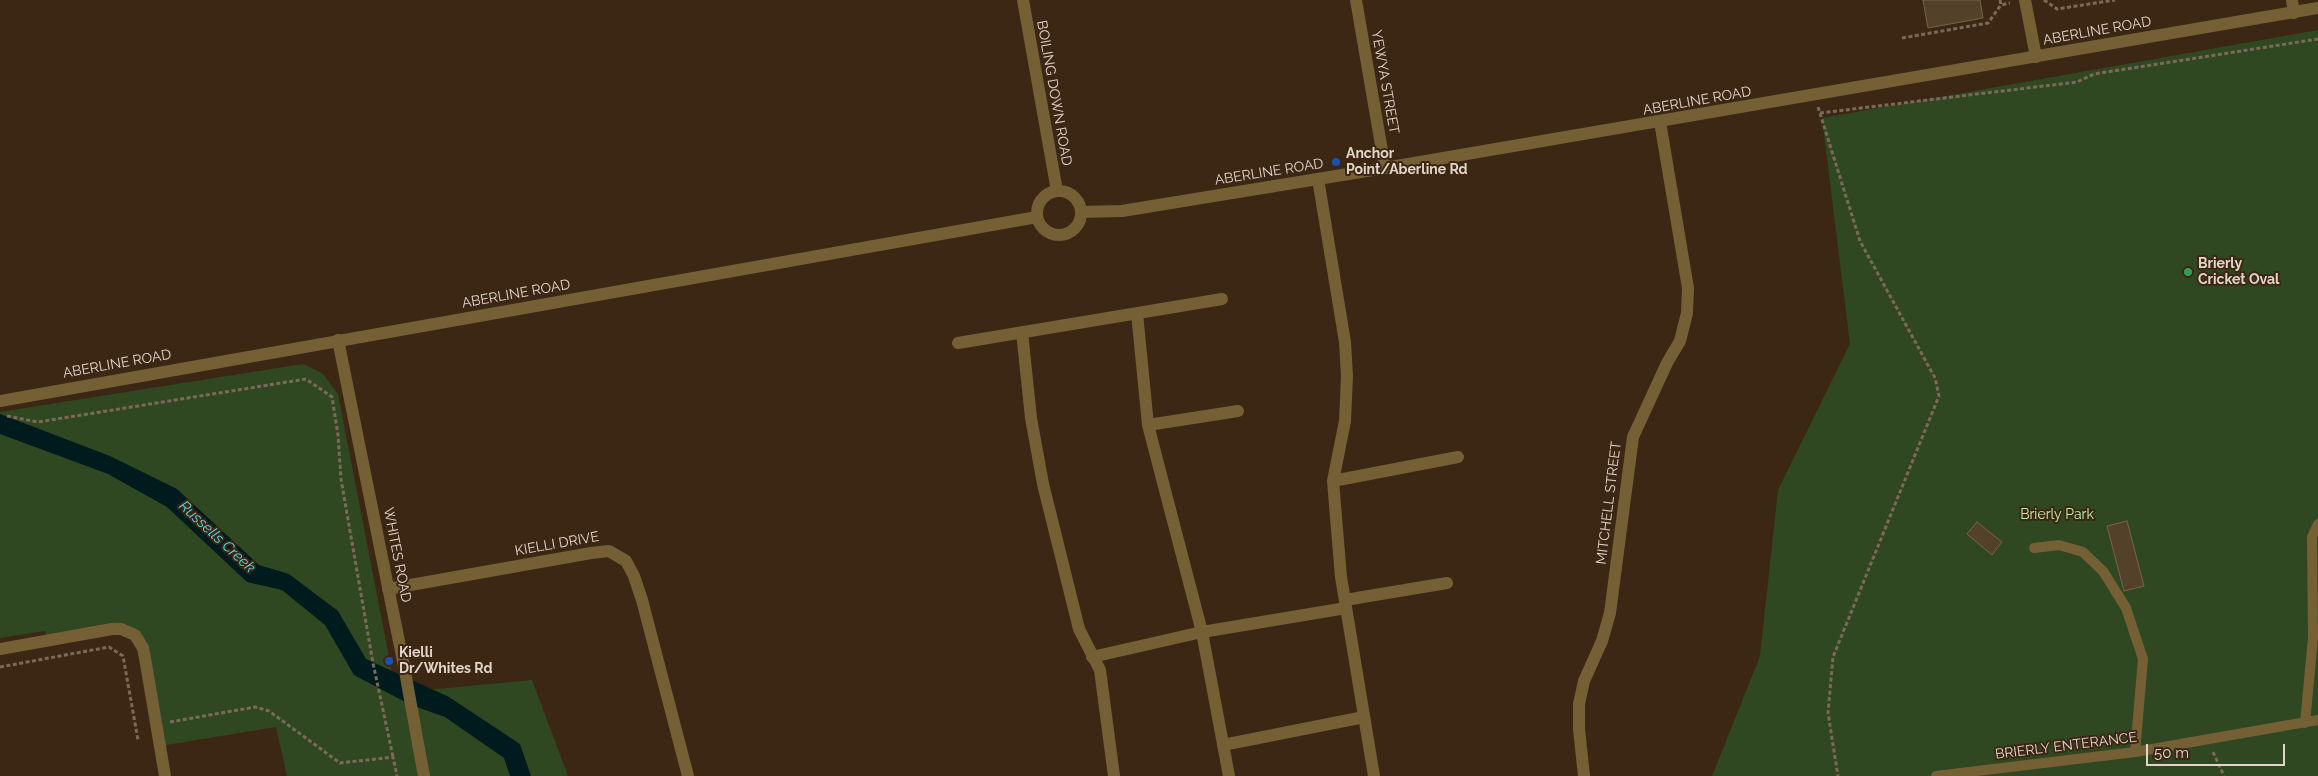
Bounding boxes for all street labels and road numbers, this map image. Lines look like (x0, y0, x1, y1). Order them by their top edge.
street label: ABERLINE ROAD (2041, 13, 2153, 49)
street label: BOILING DOWN ROAD (1033, 19, 1075, 167)
street label: YEWYA STREET (1368, 29, 1402, 135)
street label: ABERLINE ROAD (1641, 83, 1753, 119)
street label: ABERLINE ROAD (1213, 155, 1325, 189)
street label: ABERLINE ROAD (460, 276, 572, 312)
street label: ABERLINE ROAD (61, 346, 173, 382)
street label: MITCHELL STREET (1593, 440, 1625, 566)
street label: WHITES ROAD (380, 506, 414, 604)
street label: KIELLI DRIVE (514, 528, 600, 560)
street label: BRIERLY ENTERANCE (1994, 729, 2138, 763)

